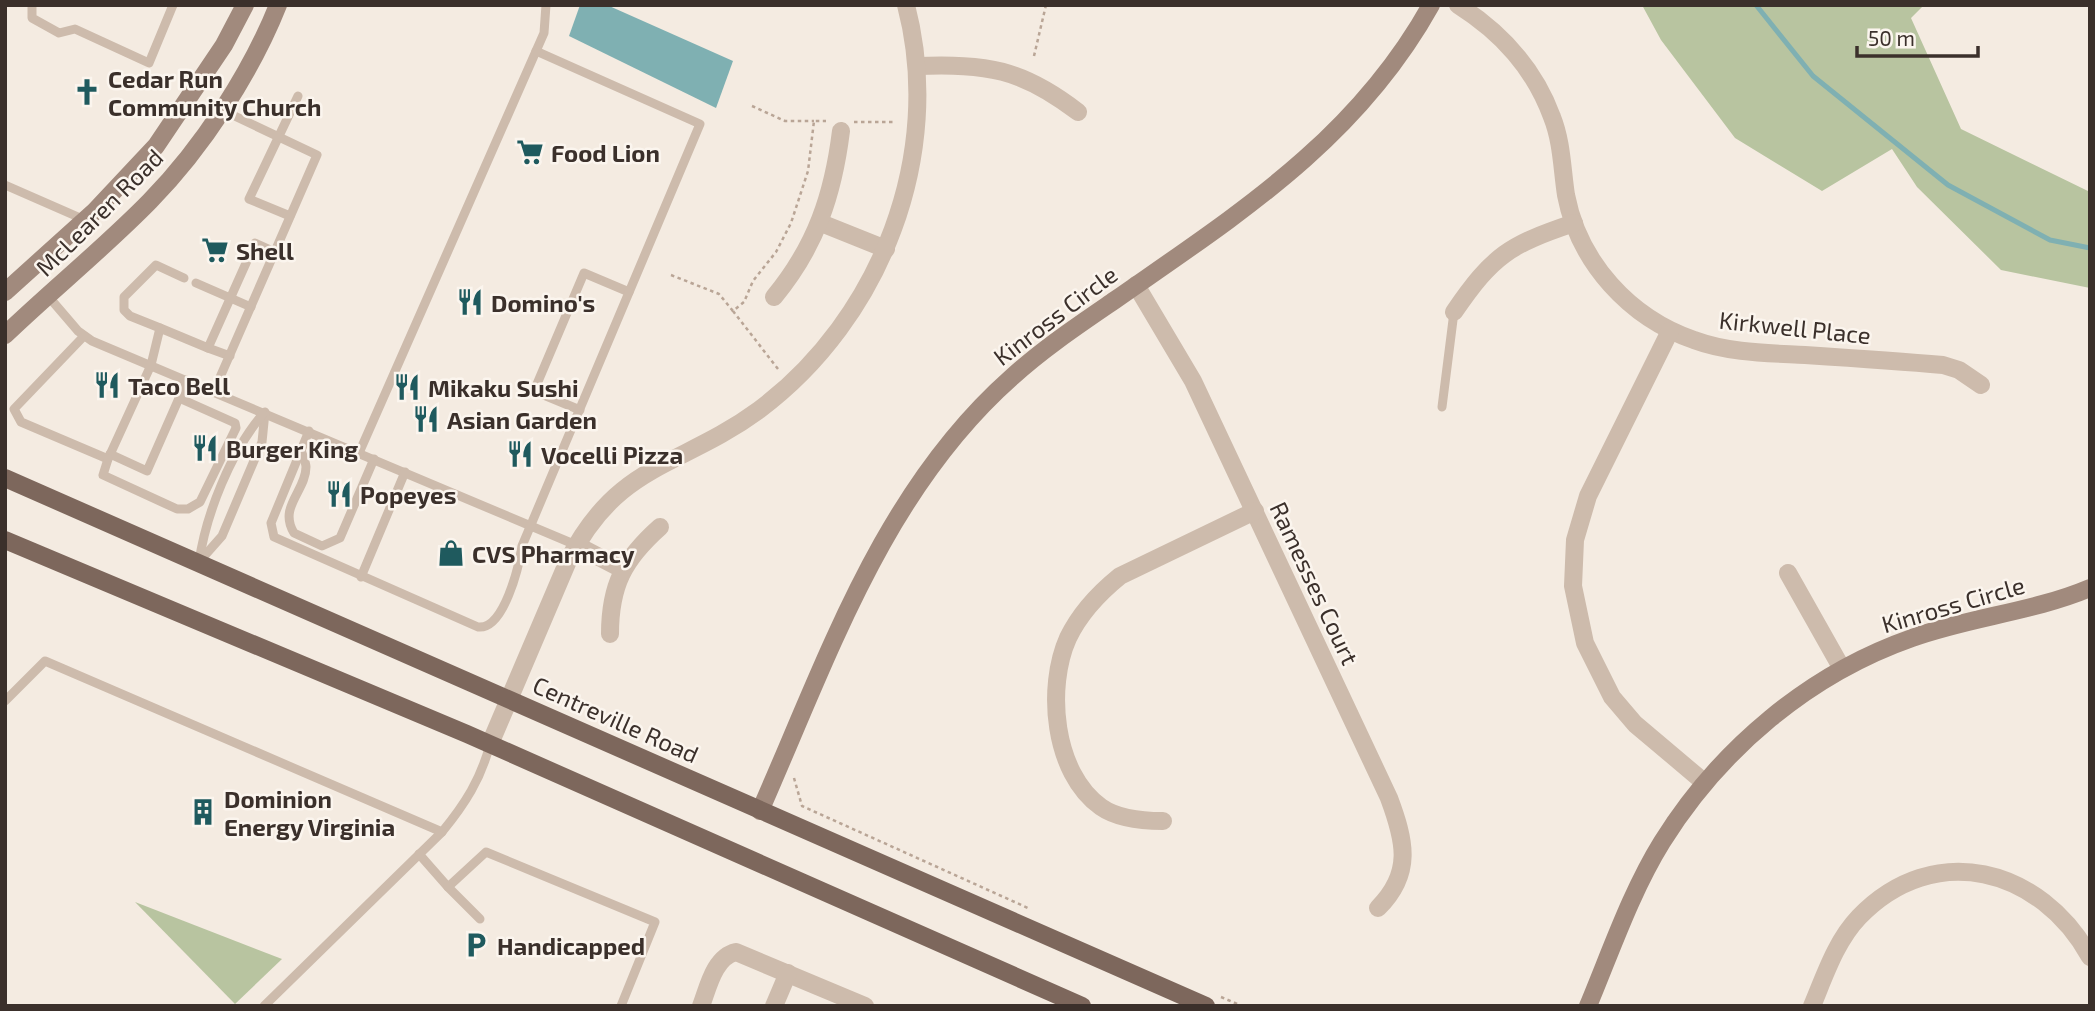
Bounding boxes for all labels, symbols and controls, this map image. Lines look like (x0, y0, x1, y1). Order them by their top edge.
scale bar (1857, 14, 1978, 58)
text: 50 m (1868, 25, 1915, 50)
place label: Cedar Run Community Church (108, 64, 321, 121)
church icon: Cedar Run Community Church (72, 77, 102, 107)
supermarket icon: Food Lion (515, 137, 545, 167)
place label: Food Lion (551, 138, 660, 167)
street label: McLearen Road (29, 142, 169, 282)
supermarket icon: Shell (200, 235, 230, 265)
place label: Shell (236, 236, 294, 265)
street label: Kinross Circle (987, 259, 1123, 371)
restaurant icon: Domino's (455, 287, 485, 317)
place label: Domino's (491, 288, 595, 317)
street label: Kirkwell Place (1718, 305, 1872, 349)
restaurant icon: Taco Bell (92, 370, 122, 400)
place label: Taco Bell (128, 371, 230, 400)
restaurant icon: Mikaku Sushi (392, 372, 422, 402)
place label: Mikaku Sushi (428, 373, 579, 402)
restaurant icon: Asian Garden (411, 404, 441, 434)
place label: Asian Garden (447, 405, 597, 434)
restaurant icon: Burger King (190, 433, 220, 463)
place label: Burger King (226, 434, 358, 463)
restaurant icon: Vocelli Pizza (505, 439, 535, 469)
place label: Vocelli Pizza (541, 440, 683, 469)
restaurant icon: Popeyes (324, 479, 354, 509)
place label: Popeyes (360, 480, 456, 509)
street label: Ramesses Court (1265, 497, 1365, 669)
shop icon: CVS Pharmacy (436, 538, 466, 568)
place label: CVS Pharmacy (472, 539, 635, 568)
street label: Kinross Circle (1878, 570, 2028, 638)
street label: Centreville Road (529, 670, 703, 768)
place label: Dominion Energy Virginia (224, 784, 395, 841)
building icon: Dominion Energy Virginia (188, 797, 218, 827)
parking icon: Handicapped (461, 930, 491, 960)
place label: Handicapped (497, 931, 645, 960)

